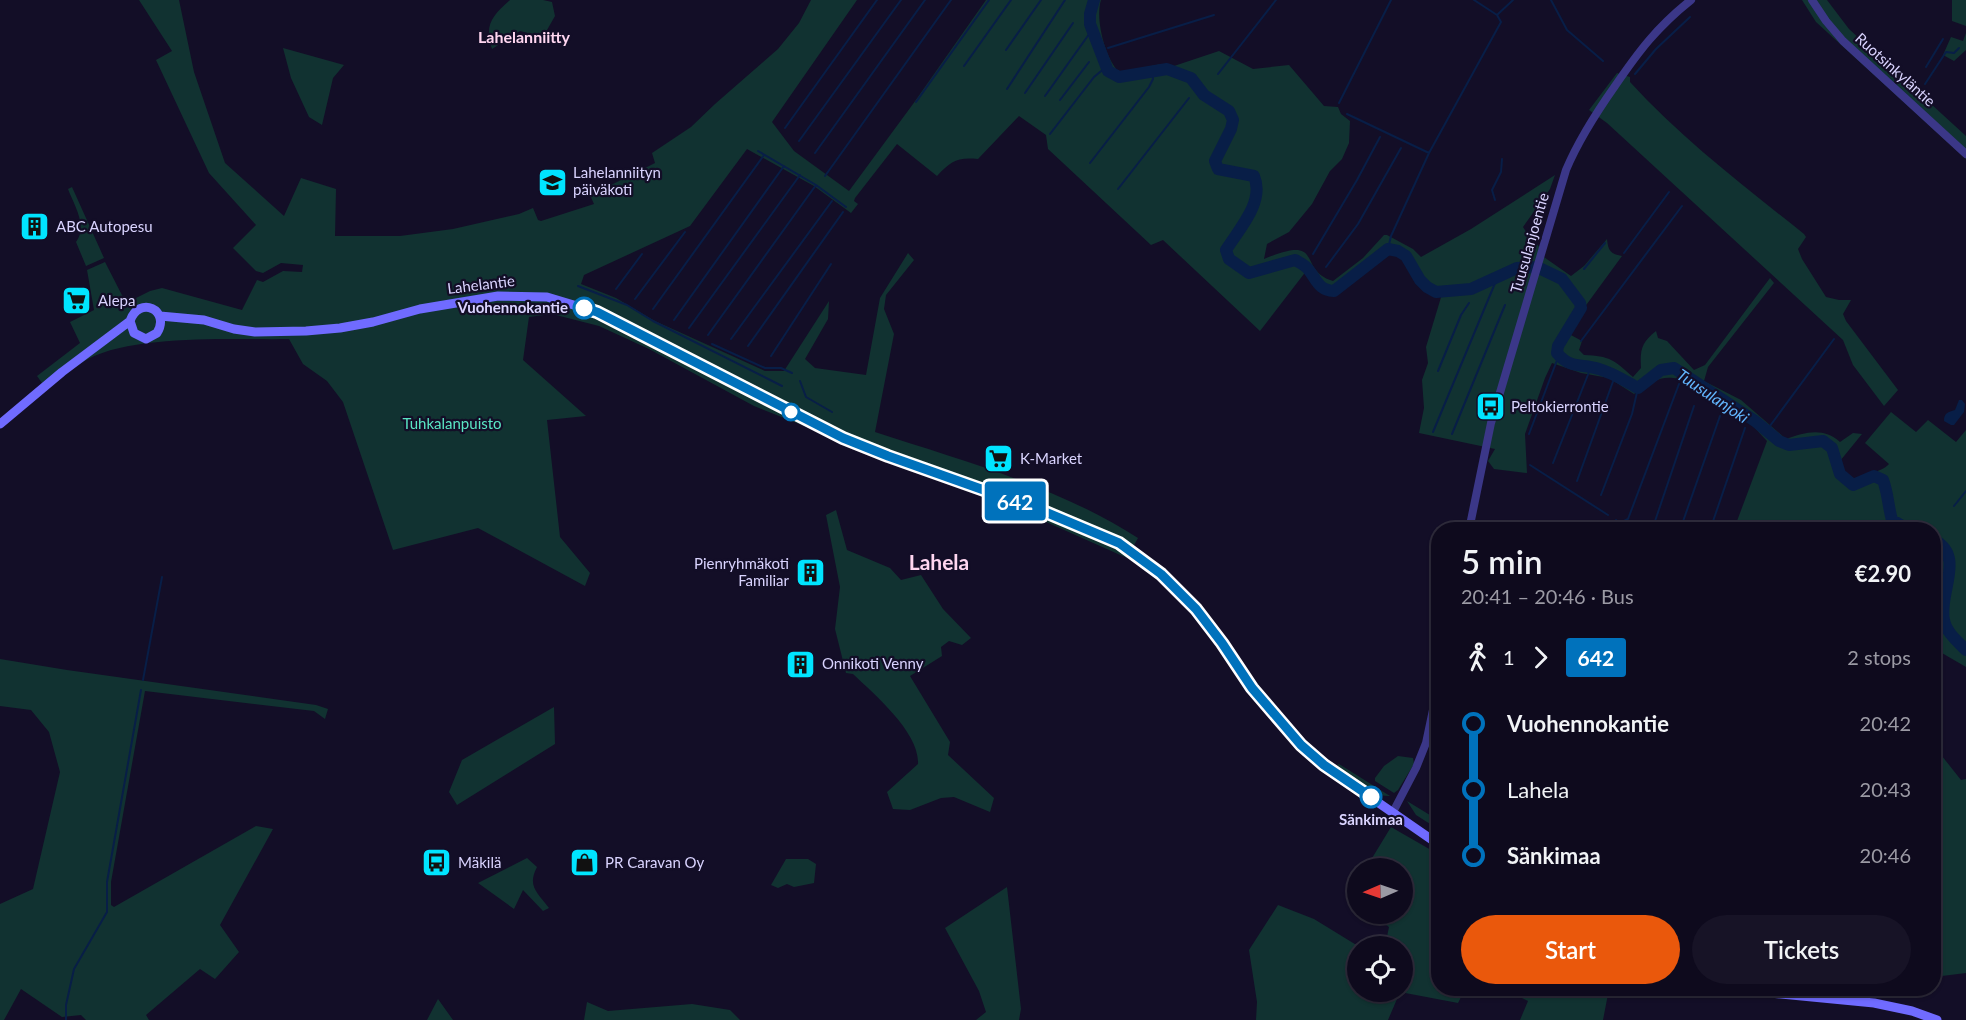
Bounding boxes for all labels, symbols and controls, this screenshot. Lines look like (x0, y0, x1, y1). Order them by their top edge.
district label: Lahelanniitty (478, 27, 571, 46)
street label: Ruotsinkyläntie (1852, 29, 1939, 110)
place label: Lahelanniityn päiväkoti (573, 163, 661, 198)
school or university icon: Lahelanniityn päiväkoti (536, 166, 568, 198)
street label: Tuusulanjoentie (1506, 190, 1552, 295)
building icon: ABC Autopesu (19, 211, 51, 243)
place label: ABC Autopesu (56, 217, 153, 235)
street label: Lahelantie (446, 271, 516, 297)
supermarket icon: Alepa (61, 285, 93, 317)
place label: Alepa (98, 291, 135, 309)
marker: Vuohennokantie (573, 297, 595, 319)
place label: Vuohennokantie (457, 298, 568, 316)
water label: Tuusulanjoki (1674, 365, 1753, 427)
bus stop icon: Peltokierrontie (1474, 391, 1506, 423)
place label: Peltokierrontie (1511, 397, 1609, 415)
unlabelled marker (782, 403, 800, 421)
park label: Tuhkalanpuisto (402, 414, 502, 432)
supermarket icon: K-Market (983, 443, 1015, 475)
place label: K-Market (1020, 449, 1083, 467)
line badge: 642 (980, 482, 1050, 520)
text: 642 (997, 489, 1033, 514)
text: 5 min (1461, 541, 1542, 581)
district label: Lahela (909, 549, 969, 574)
place label: Pienryhmäkoti Familiar (694, 554, 790, 589)
building icon: Pienryhmäkoti Familiar (794, 557, 826, 589)
text: €2.90 (1855, 560, 1911, 587)
text: 20:41 – 20:46 · Bus (1461, 584, 1634, 608)
icon: walk (1461, 641, 1494, 674)
icon: forward (1524, 641, 1557, 674)
text: 1 (1503, 645, 1515, 669)
text: 642 (1578, 645, 1614, 670)
text: 2 stops (1847, 645, 1911, 669)
building icon: Onnikoti Venny (785, 648, 817, 680)
place label: Onnikoti Venny (822, 654, 924, 672)
text: Vuohennokantie (1507, 710, 1669, 737)
text: 20:42 (1860, 711, 1911, 735)
text: Lahela (1507, 776, 1569, 803)
text: 20:43 (1860, 777, 1911, 801)
marker: Sänkimaa (1360, 786, 1382, 808)
place label: Sänkimaa (1339, 810, 1403, 828)
text: Sänkimaa (1507, 842, 1601, 869)
text: 20:46 (1860, 843, 1911, 867)
bus stop icon: Mäkilä (421, 847, 453, 879)
shop icon: PR Caravan Oy (568, 847, 600, 879)
place label: Mäkilä (458, 853, 501, 871)
place label: PR Caravan Oy (605, 853, 705, 871)
north arrow (1347, 858, 1413, 924)
map controls (1347, 858, 1413, 1002)
button: Start (1461, 915, 1680, 984)
button: Tickets (1692, 915, 1911, 984)
button: locate (1347, 936, 1413, 1002)

